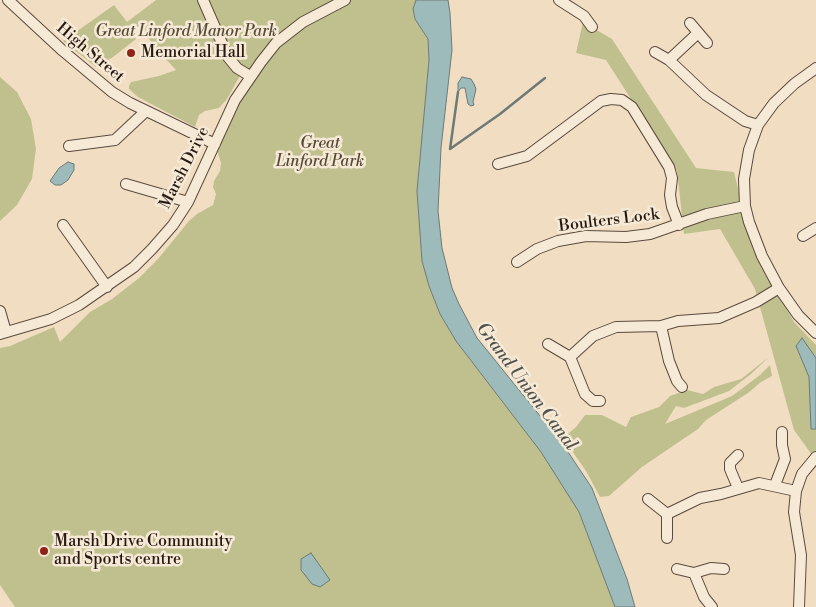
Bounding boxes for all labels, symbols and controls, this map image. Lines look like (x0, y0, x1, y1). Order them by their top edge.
street label: High Street (52, 19, 128, 87)
park label: Great Linford Manor Park (95, 22, 277, 42)
place label: Memorial Hall (141, 43, 245, 63)
marker: Memorial Hall (125, 47, 137, 59)
street label: Marsh Drive (156, 124, 214, 212)
park label: Great Linford Park (276, 134, 364, 172)
street label: Boulters Lock (558, 205, 660, 237)
water label: Grand Union Canal (471, 319, 581, 455)
place label: Marsh Drive Community and Sports centre (54, 532, 232, 570)
marker: Marsh Drive Community and Sports centre (38, 545, 50, 557)

